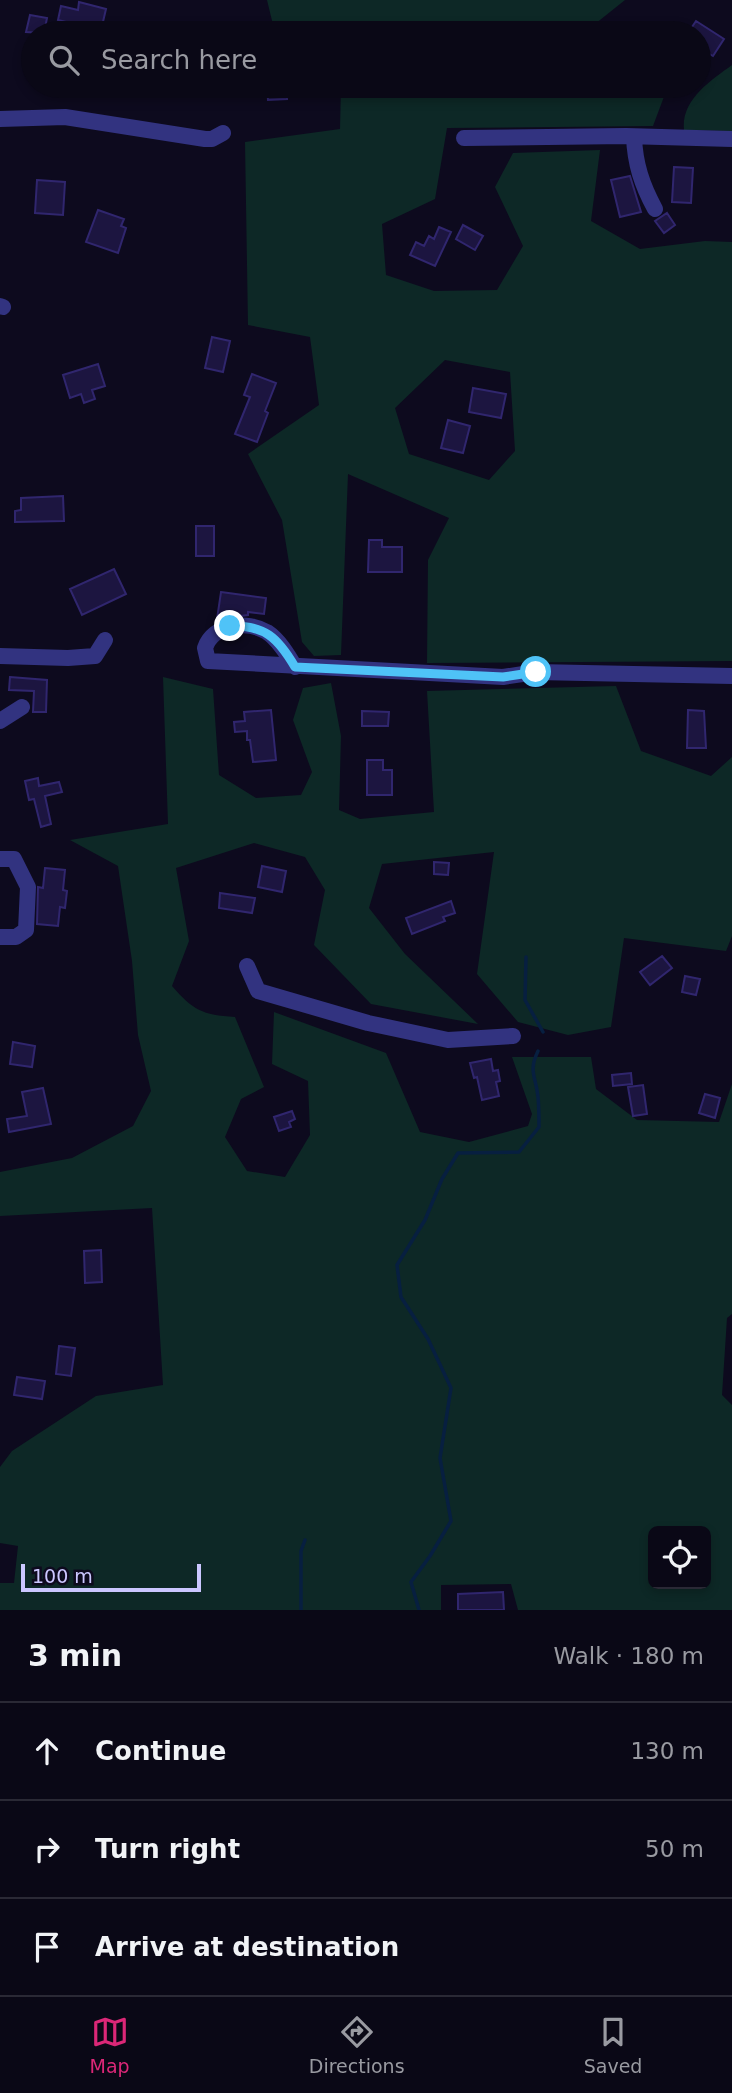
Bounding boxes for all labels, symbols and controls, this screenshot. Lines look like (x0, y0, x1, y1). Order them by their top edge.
search box (21, 21, 711, 98)
icon: search (45, 41, 83, 79)
text: Search here (101, 45, 257, 75)
route end (214, 610, 245, 641)
route start (520, 656, 551, 687)
map controls (648, 1526, 711, 1589)
button: locate (648, 1526, 711, 1589)
scale bar (21, 1561, 201, 1593)
text: 100 m (32, 1565, 93, 1587)
text: 3 min (28, 1638, 122, 1673)
text: Walk · 180 m (553, 1643, 704, 1669)
icon: ahead (28, 1732, 66, 1770)
text: Continue (95, 1736, 226, 1766)
text: 130 m (630, 1738, 704, 1764)
icon: right (28, 1830, 66, 1868)
text: Turn right (95, 1834, 240, 1864)
text: 50 m (645, 1836, 704, 1862)
icon: arrive (28, 1928, 66, 1966)
text: Arrive at destination (95, 1932, 399, 1962)
tab: Map (90, 2013, 130, 2077)
tab: Directions (309, 2013, 405, 2077)
tab: Saved (584, 2013, 642, 2077)

